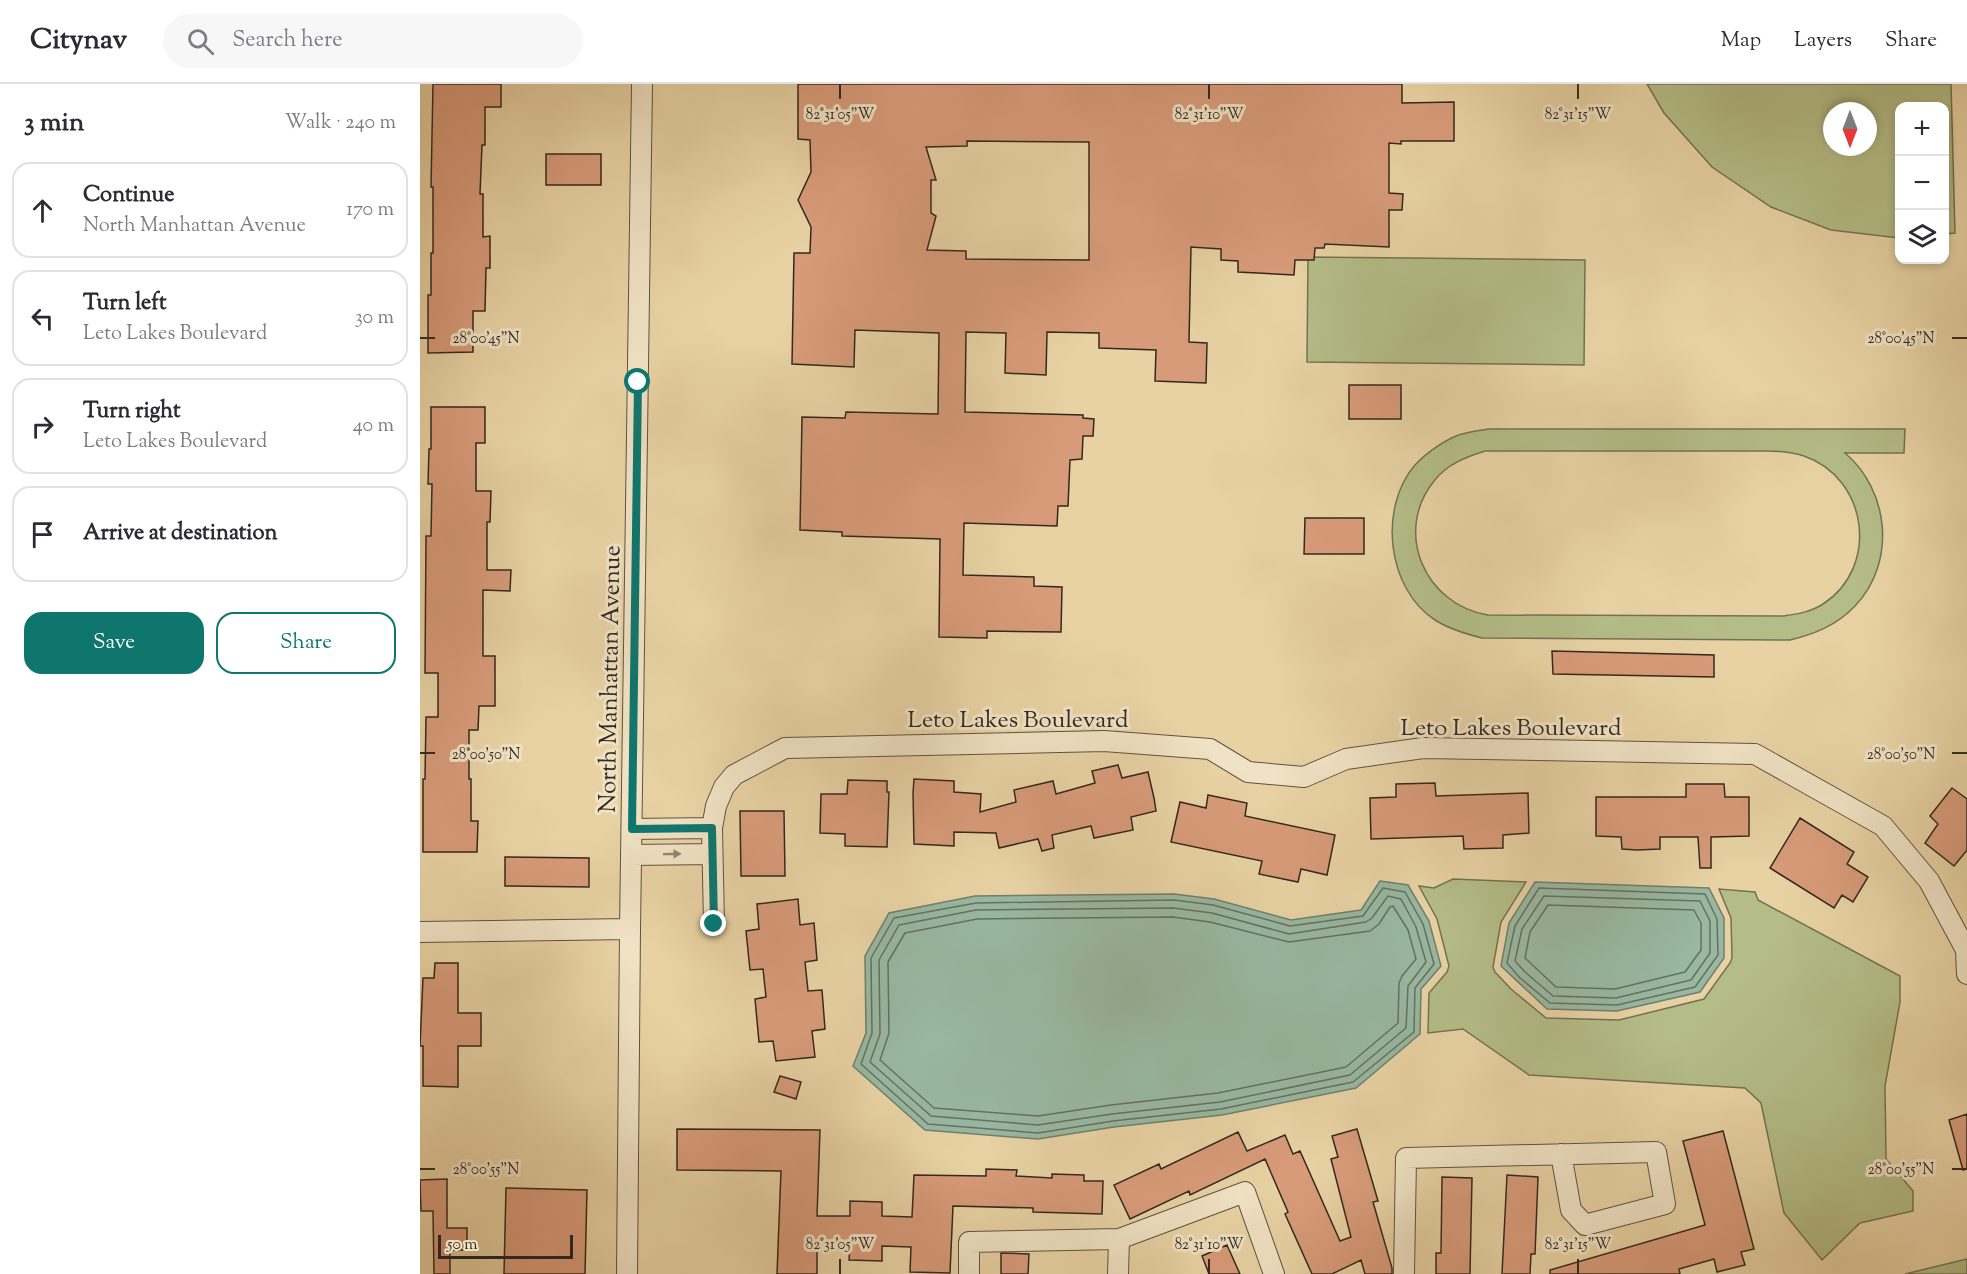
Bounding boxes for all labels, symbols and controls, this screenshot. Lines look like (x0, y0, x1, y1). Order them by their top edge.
search box (163, 14, 583, 68)
text: Citynav (30, 21, 127, 61)
icon: search (184, 25, 217, 58)
text: Search here (232, 25, 343, 57)
text: Map (1721, 26, 1761, 56)
text: Layers (1794, 26, 1852, 56)
text: Share (1885, 26, 1937, 56)
north arrow (1823, 102, 1877, 156)
map controls (1895, 102, 1949, 264)
button: + (1895, 102, 1949, 156)
text: 3 min (24, 105, 84, 142)
text: 82°31'05"W (806, 105, 875, 126)
text: 82°31'10"W (1175, 105, 1244, 126)
text: 82°31'15"W (1545, 105, 1612, 126)
text: Walk · 240 m (285, 109, 396, 138)
button: − (1895, 156, 1949, 210)
text: Continue (83, 180, 174, 212)
icon: ahead (26, 194, 59, 227)
text: 170 m (346, 196, 394, 225)
button: layers (1895, 210, 1949, 264)
text: North Manhattan Avenue (83, 212, 306, 241)
text: Turn left (83, 288, 166, 320)
icon: left (26, 302, 59, 335)
text: 30 m (355, 304, 394, 333)
text: Leto Lakes Boulevard (83, 320, 267, 349)
text: 28°00'45"N (452, 329, 520, 350)
text: 28°00'45"N (1867, 329, 1935, 350)
route start (624, 368, 650, 394)
text: Turn right (83, 396, 180, 428)
icon: right (26, 410, 59, 443)
text: 40 m (353, 412, 394, 441)
text: Leto Lakes Boulevard (83, 428, 267, 457)
icon: arrive (26, 518, 59, 551)
text: Arrive at destination (83, 518, 278, 550)
street label: North Manhattan Avenue (592, 545, 630, 813)
button: Save (24, 612, 204, 674)
button: Share (216, 612, 396, 674)
street label: Leto Lakes Boulevard (907, 704, 1129, 738)
street label: Leto Lakes Boulevard (1400, 712, 1622, 746)
text: 28°00'50"N (452, 745, 520, 766)
text: 28°00'50"N (1867, 745, 1935, 766)
one-way arrow (662, 849, 681, 859)
route end (700, 910, 726, 936)
text: 28°00'55"N (453, 1160, 519, 1181)
text: 28°00'55"N (1868, 1160, 1934, 1181)
scale bar (438, 1232, 573, 1260)
text: 50 m (447, 1234, 478, 1257)
text: 82°31'05"W (806, 1235, 875, 1256)
text: 82°31'10"W (1175, 1235, 1244, 1256)
text: 82°31'15"W (1545, 1235, 1612, 1256)

